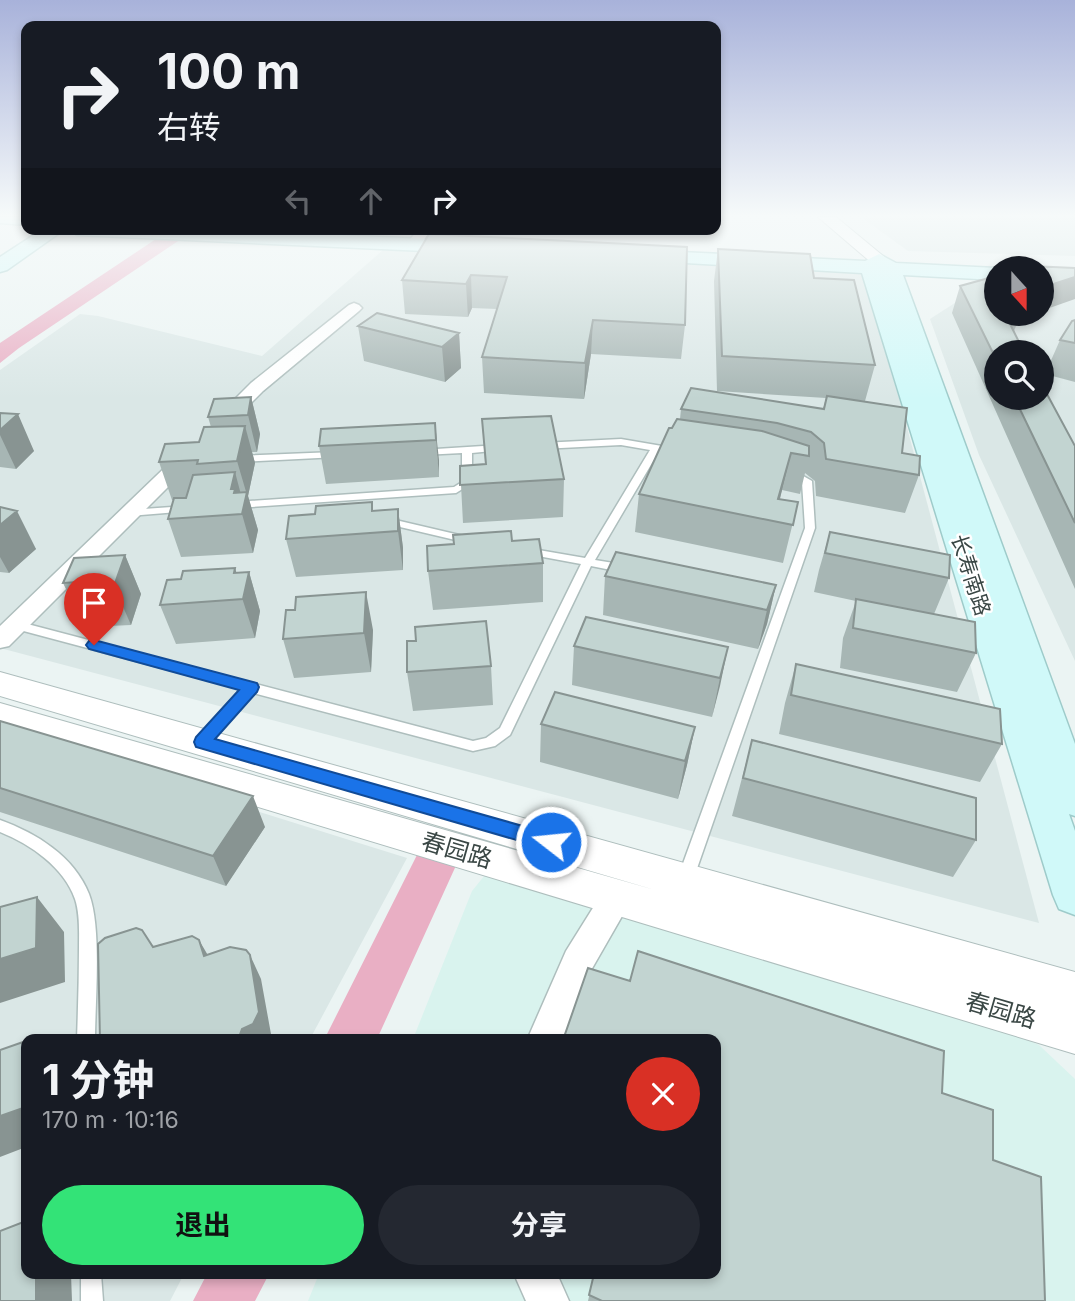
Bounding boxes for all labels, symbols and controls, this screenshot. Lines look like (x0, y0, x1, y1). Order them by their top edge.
text: 100 m (157, 42, 301, 101)
icon: right (42, 49, 133, 140)
text: 右转 (157, 108, 221, 147)
icon: left (279, 182, 317, 220)
icon: ahead (352, 182, 390, 220)
icon: right (425, 182, 463, 220)
north arrow (984, 256, 1054, 326)
map controls (984, 256, 1054, 410)
button: search (984, 340, 1054, 410)
street label: 长寿南路 (946, 531, 996, 619)
pin (64, 573, 124, 645)
icon: arrive (75, 584, 113, 622)
position arrow (514, 805, 588, 879)
street label: 春园路 (418, 826, 496, 874)
street label: 春园路 (962, 986, 1040, 1034)
text: 1 分钟 (42, 1054, 154, 1105)
button: close (626, 1057, 700, 1131)
text: 170 m · 10:16 (42, 1106, 179, 1134)
button: 退出 (42, 1185, 364, 1265)
button: 分享 (378, 1185, 700, 1265)

